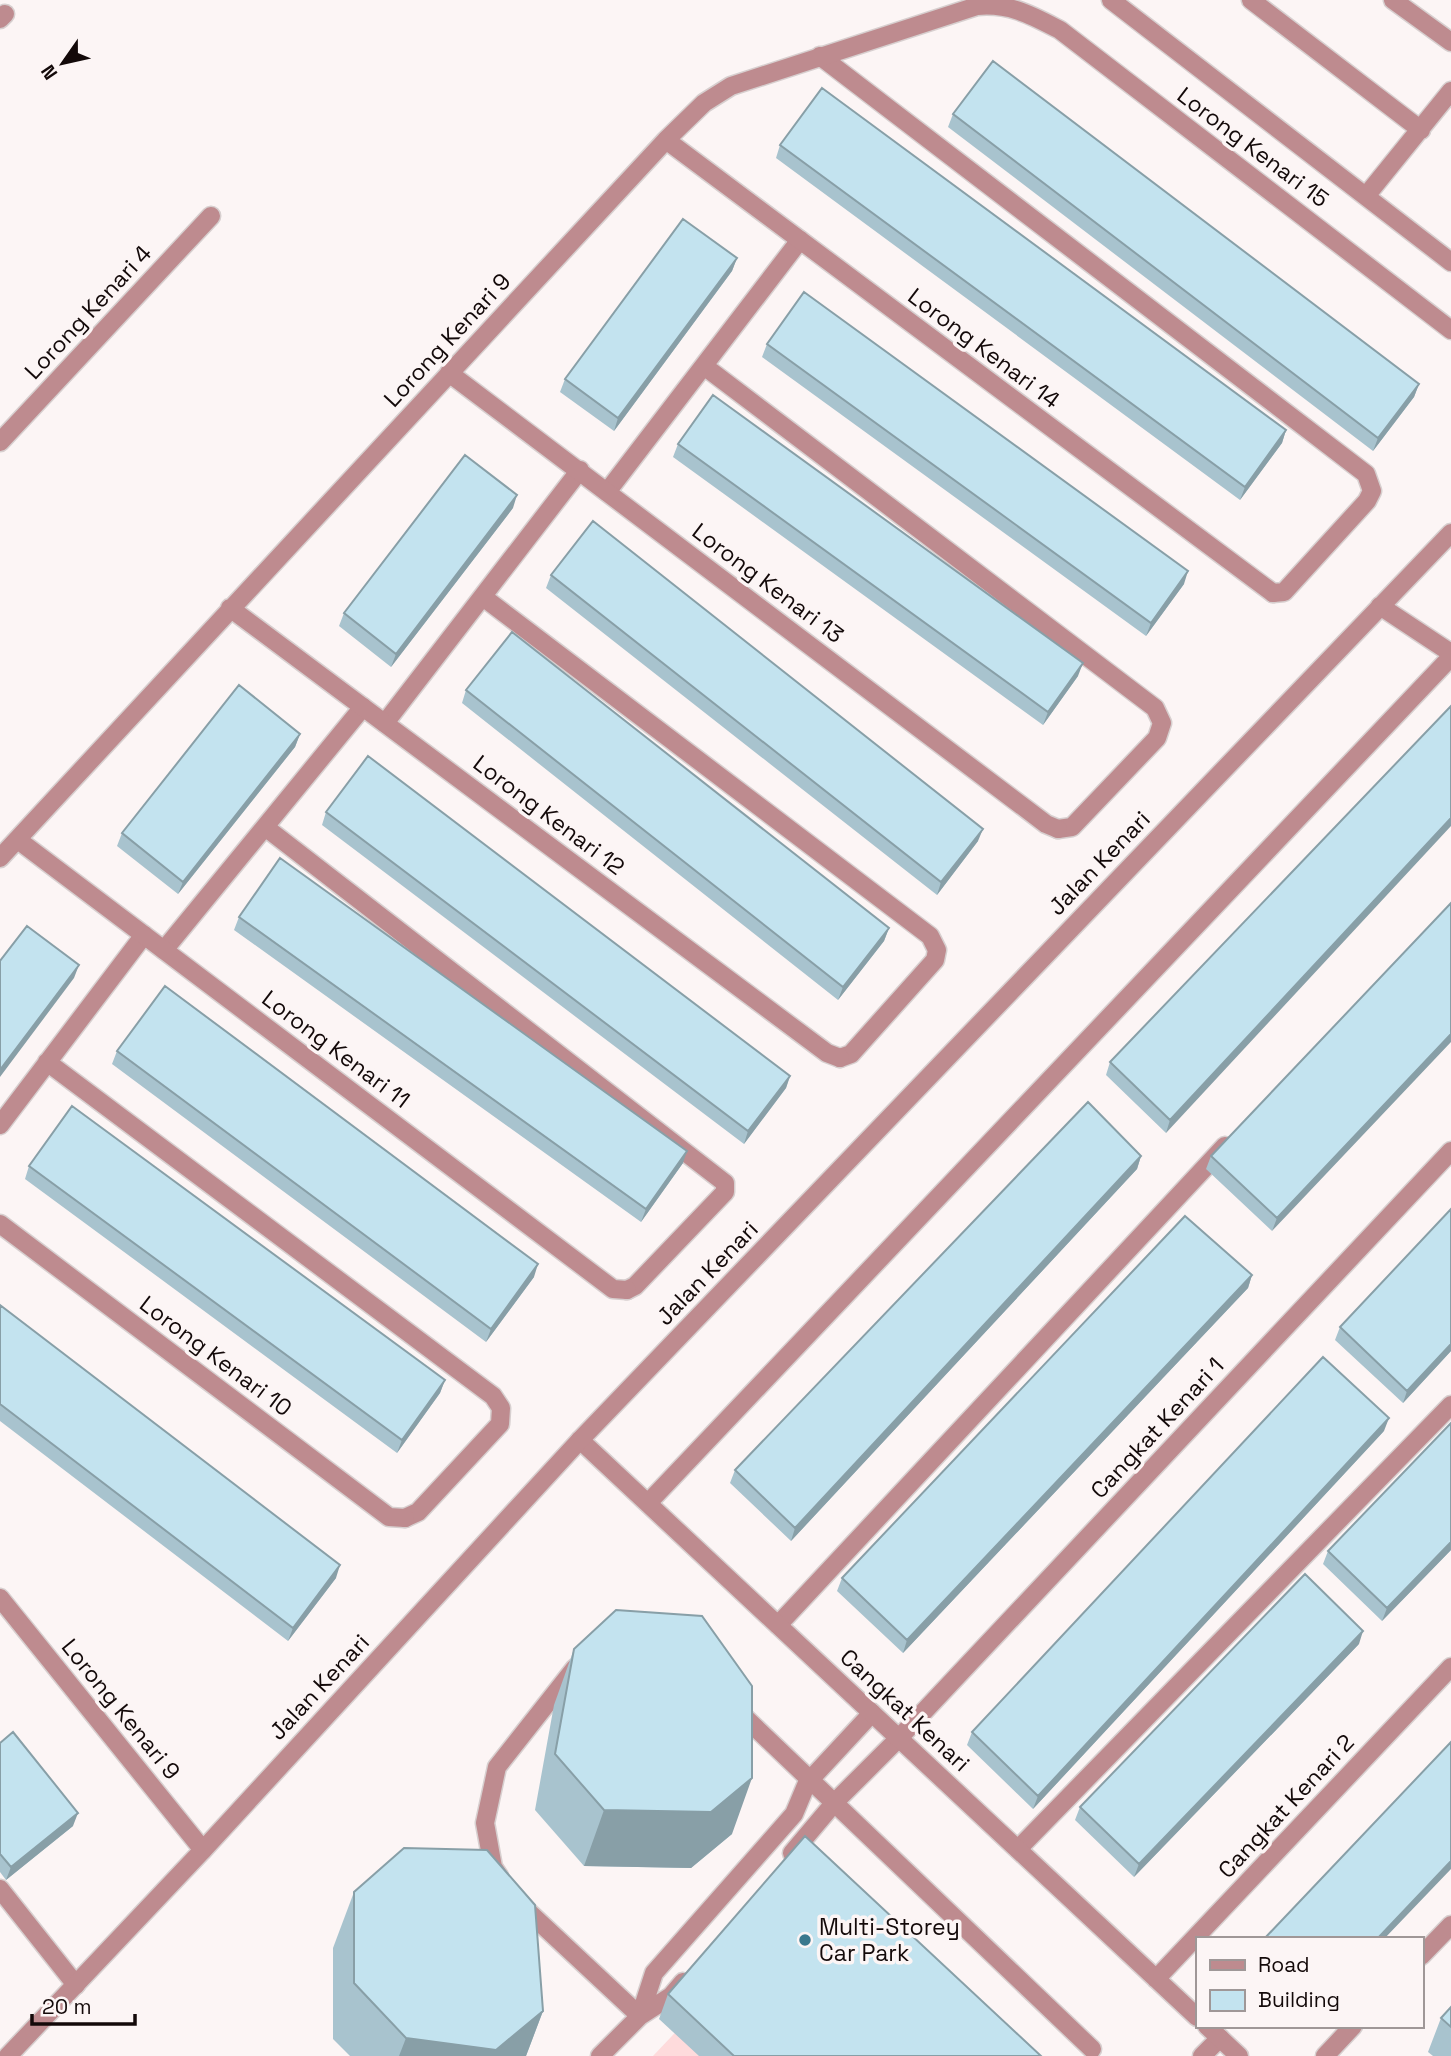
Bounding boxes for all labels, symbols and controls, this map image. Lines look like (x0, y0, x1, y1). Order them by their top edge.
north arrow (28, 28, 98, 98)
text: N (35, 60, 63, 84)
street label: Lorong Kenari 15 (1171, 80, 1335, 214)
street label: Lorong Kenari 4 (18, 238, 158, 386)
street label: Lorong Kenari 9 (377, 267, 517, 413)
street label: Lorong Kenari 14 (902, 281, 1066, 415)
street label: Lorong Kenari 13 (686, 516, 850, 650)
street label: Lorong Kenari 12 (467, 748, 631, 882)
street label: Jalan Kenari (1042, 804, 1156, 922)
street label: Lorong Kenari 11 (256, 983, 416, 1115)
street label: Jalan Kenari (650, 1214, 764, 1332)
street label: Lorong Kenari 10 (134, 1289, 298, 1423)
street label: Cangkat Kenari 1 (1084, 1351, 1230, 1505)
street label: Jalan Kenari (262, 1628, 376, 1746)
street label: Lorong Kenari 9 (55, 1632, 187, 1786)
street label: Cangkat Kenari (834, 1642, 976, 1778)
street label: Cangkat Kenari 2 (1211, 1728, 1361, 1884)
place label: Multi-Storey Car Park (819, 1912, 960, 1968)
marker: Multi-Storey Car Park (797, 1932, 813, 1948)
legend (1196, 1937, 1423, 2028)
text: Road (1258, 1951, 1310, 1978)
scale bar (32, 1982, 135, 2026)
text: Building (1258, 1986, 1340, 2013)
text: 20 m (42, 1993, 92, 2020)

